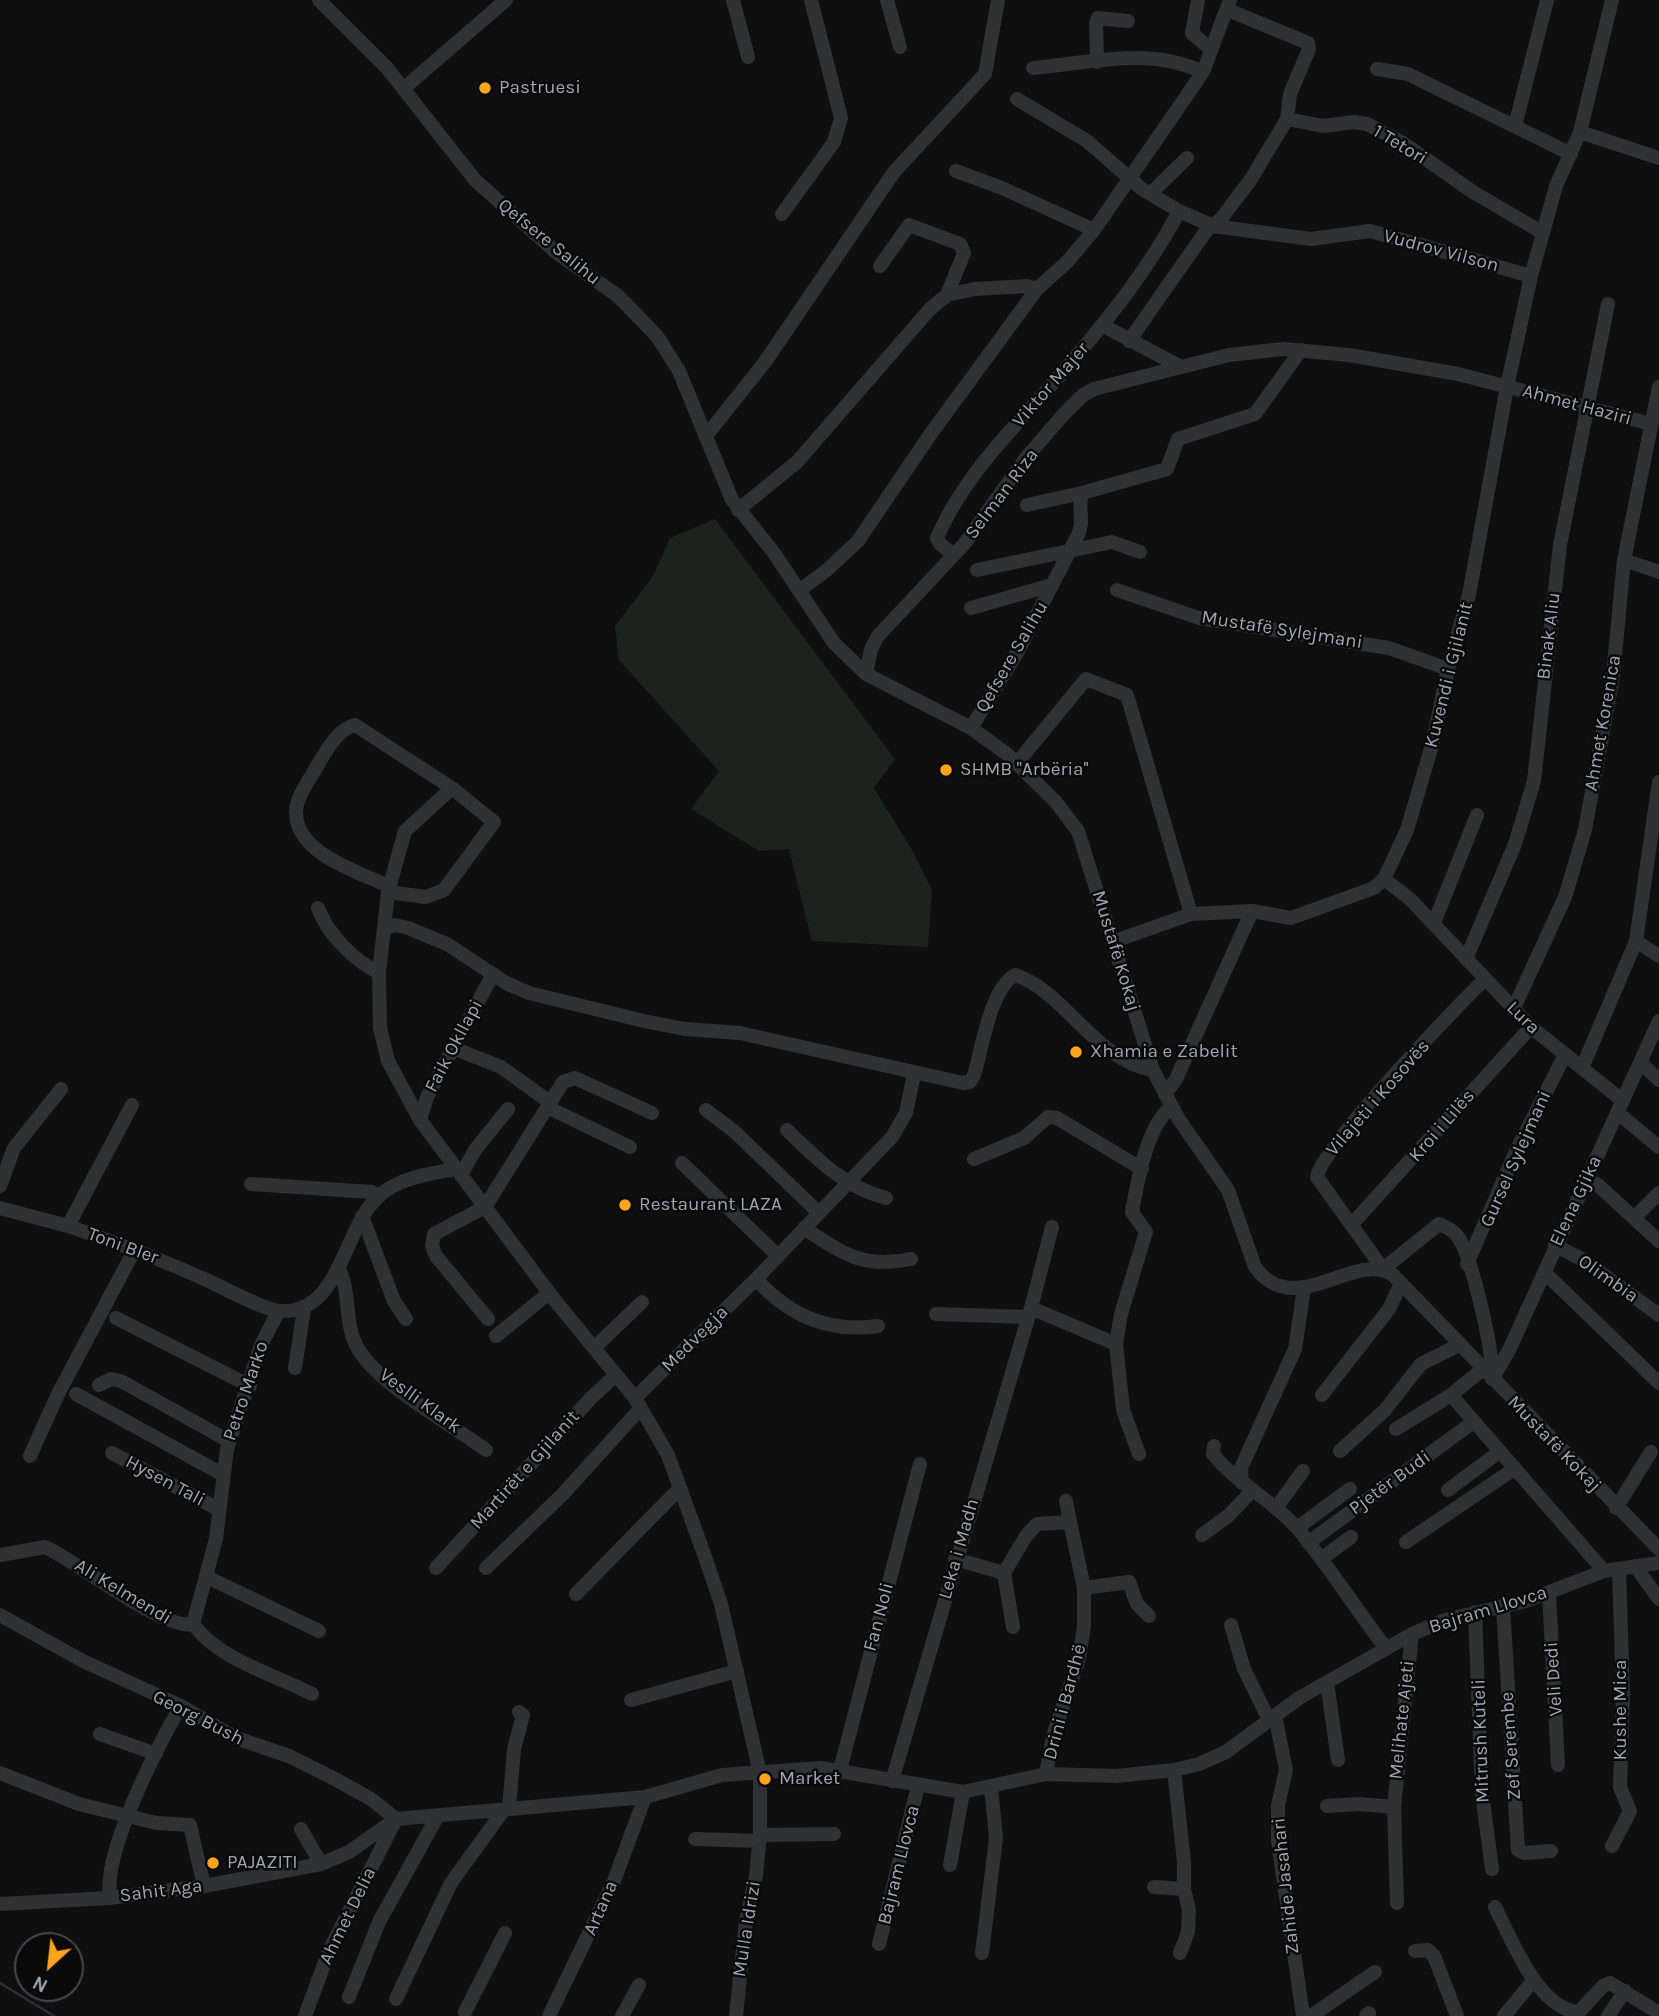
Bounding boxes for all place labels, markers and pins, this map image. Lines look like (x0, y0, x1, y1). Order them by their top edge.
place label: Pastruesi (499, 77, 581, 99)
marker: Pastruesi (477, 80, 493, 96)
place label: SHMB ''Arbëria'' (960, 759, 1089, 781)
marker: SHMB ''Arbëria'' (938, 762, 954, 778)
place label: Xhamia e Zabelit (1090, 1041, 1238, 1063)
marker: Xhamia e Zabelit (1068, 1044, 1084, 1060)
place label: Restaurant LAZA (639, 1194, 782, 1216)
marker: Restaurant LAZA (617, 1197, 633, 1213)
place label: Market (779, 1768, 840, 1790)
marker: Market (757, 1771, 773, 1787)
place label: PAJAZITI (227, 1852, 298, 1874)
marker: PAJAZITI (205, 1855, 221, 1871)

